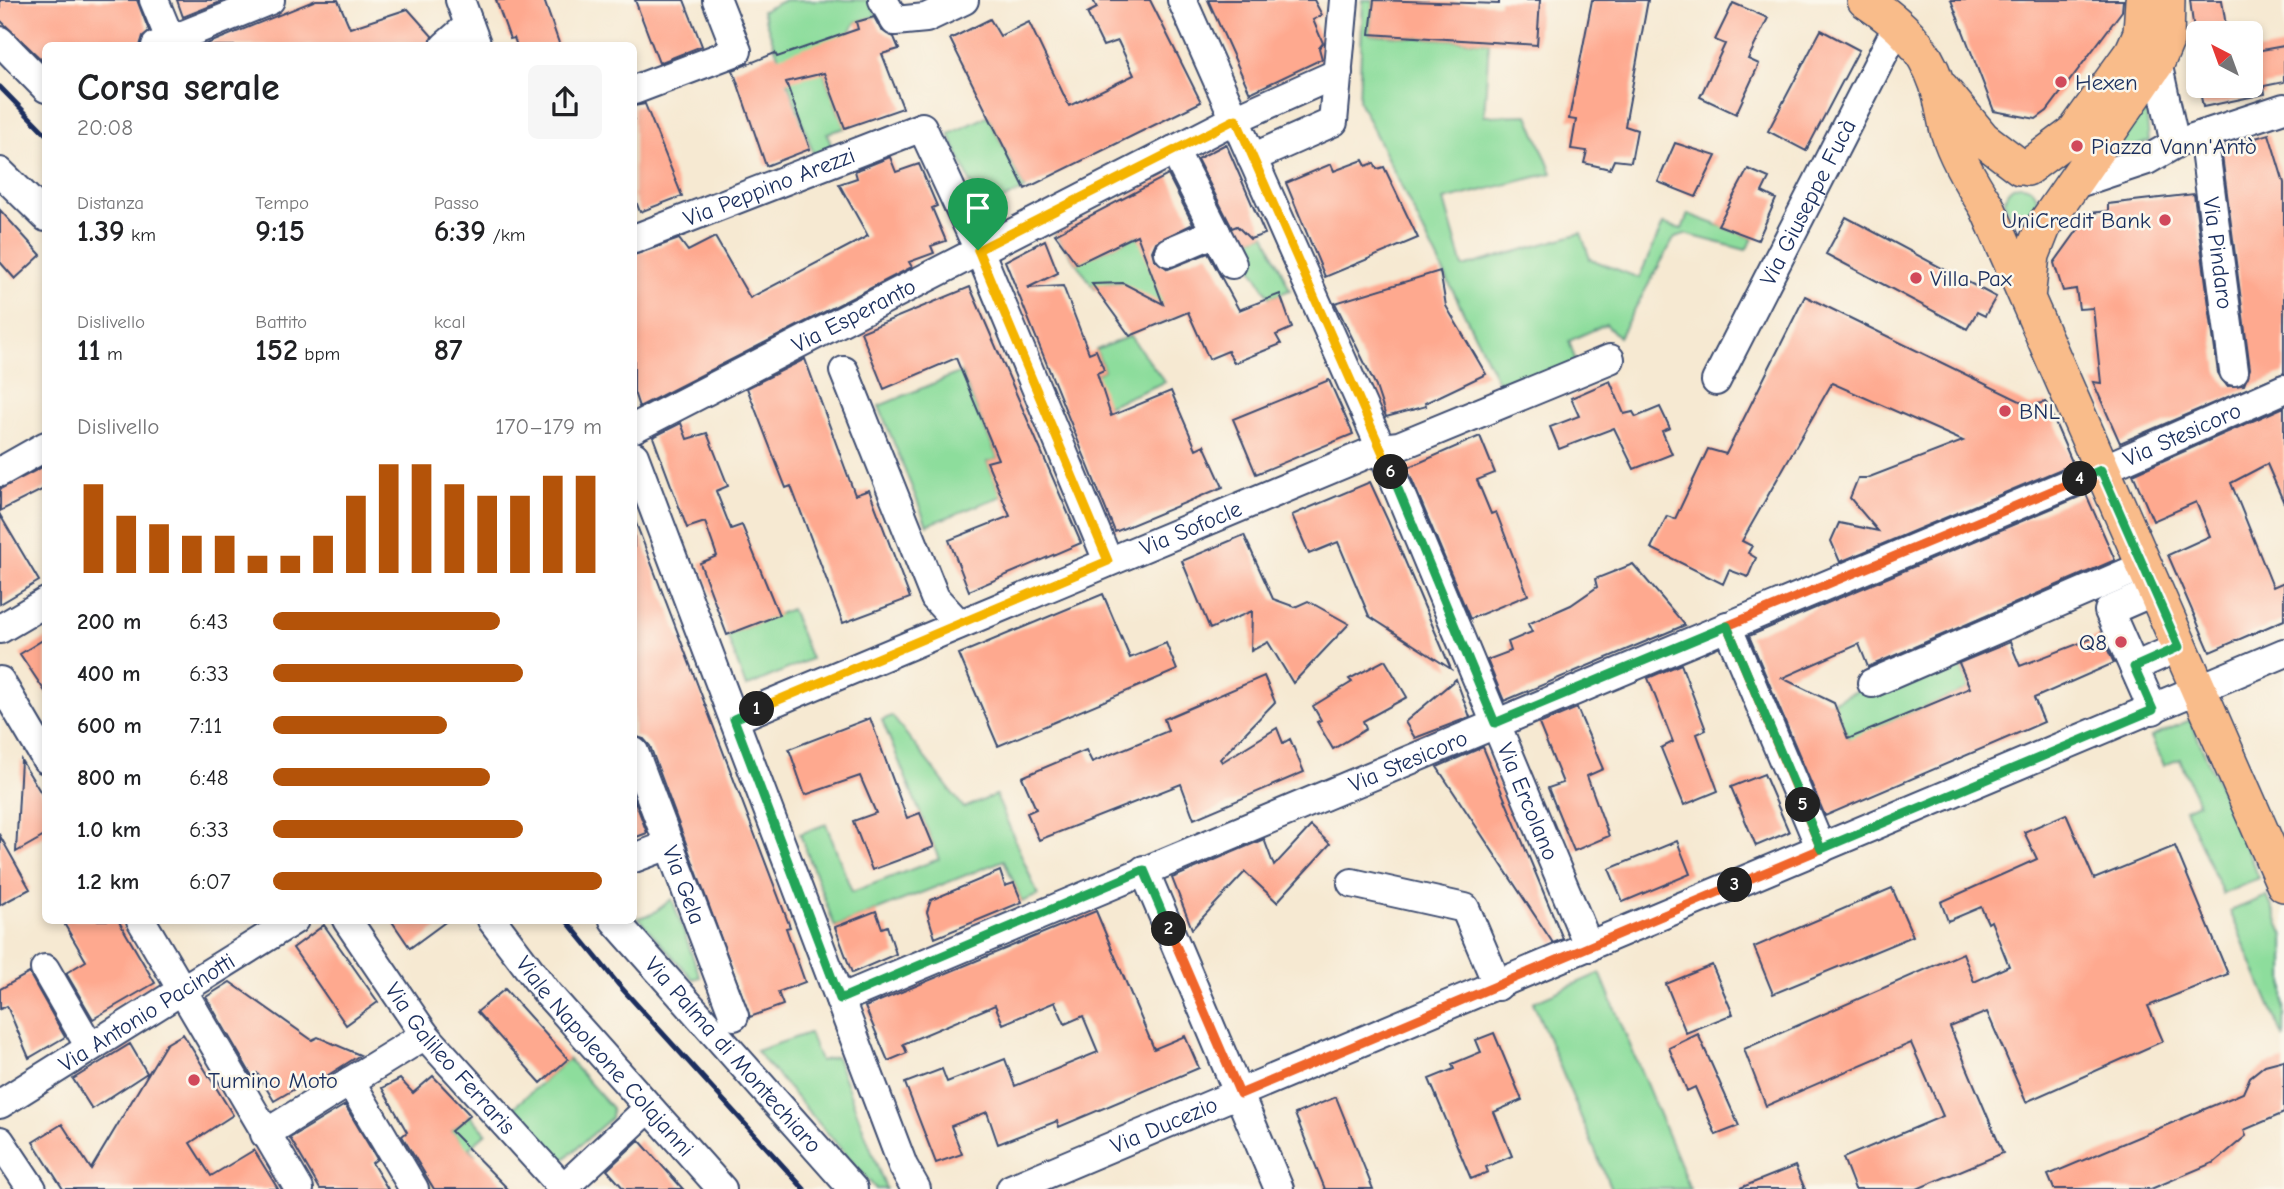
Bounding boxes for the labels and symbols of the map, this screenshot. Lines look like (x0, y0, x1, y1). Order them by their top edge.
north arrow (2186, 21, 2263, 98)
place label: Hexen (2075, 69, 2138, 96)
marker: Hexen (2053, 74, 2069, 90)
street label: Via Giuseppe Fucà (1754, 115, 1862, 290)
place label: Piazza Vann'Antò (2091, 133, 2257, 160)
marker: Piazza Vann'Antò (2069, 138, 2085, 154)
street label: Via Peppino Arezzi (680, 141, 859, 232)
pin (948, 178, 1008, 250)
street label: Via Pindaro (2197, 195, 2239, 311)
place label: UniCredit Bank (2001, 207, 2151, 234)
marker: UniCredit Bank (2157, 212, 2173, 228)
place label: Villa Pax (1930, 265, 2012, 292)
marker: Villa Pax (1908, 270, 1924, 286)
street label: Via Esperanto (787, 272, 920, 359)
street label: Via Stesicoro (2119, 397, 2245, 473)
place label: BNL (2019, 398, 2060, 425)
marker: BNL (1997, 403, 2013, 419)
pin: 6 (1374, 454, 1408, 490)
pin: 4 (2062, 462, 2098, 496)
street label: Via Sofocle (1136, 495, 1246, 561)
place label: Q8 (2079, 629, 2107, 656)
marker: Q8 (2113, 634, 2129, 650)
pin: 1 (740, 692, 774, 726)
street label: Via Stesicoro (1345, 724, 1472, 798)
street label: Via Ercolano (1491, 739, 1564, 864)
pin: 5 (1786, 788, 1820, 822)
street label: Via Gela (657, 842, 711, 928)
pin: 3 (1718, 868, 1752, 903)
pin: 2 (1152, 912, 1186, 946)
street label: Via Antonio Pacinotti (54, 948, 240, 1078)
street label: Viale Napoleone Colajanni (510, 951, 699, 1162)
street label: Via Palma di Montechiaro (639, 951, 827, 1158)
street label: Via Galileo Ferraris (379, 978, 521, 1140)
place label: Tumino Moto (208, 1067, 338, 1094)
marker: Tumino Moto (186, 1072, 202, 1088)
street label: Via Ducezio (1107, 1091, 1222, 1159)

